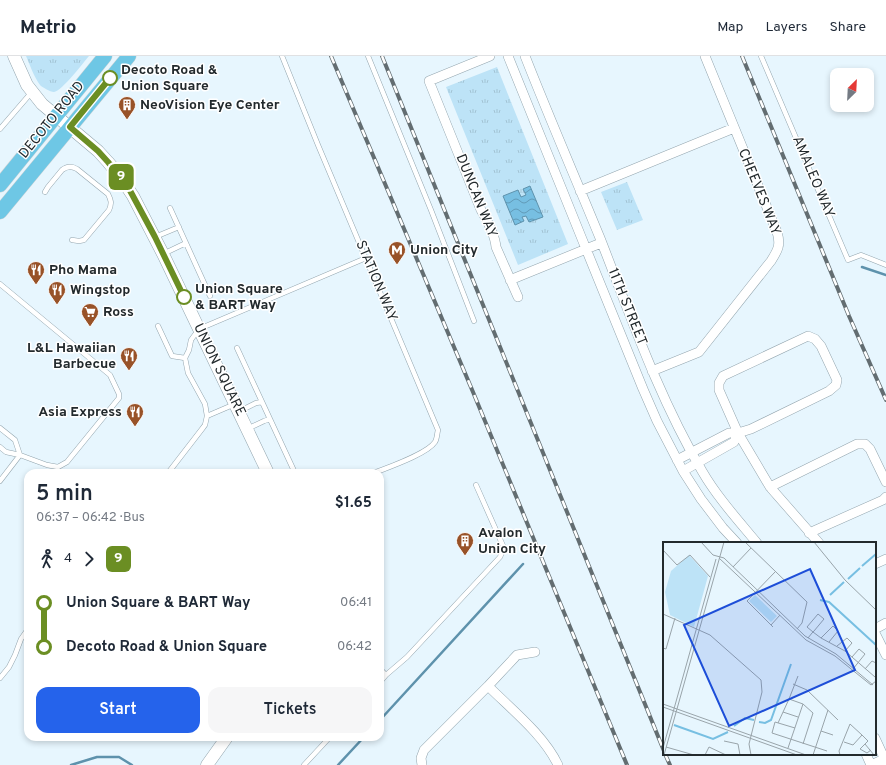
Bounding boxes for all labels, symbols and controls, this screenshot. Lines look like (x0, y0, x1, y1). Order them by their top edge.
text: Metrio (20, 16, 77, 40)
text: Map (717, 19, 743, 36)
text: Layers (765, 19, 807, 36)
text: Share (829, 19, 866, 36)
place label: Decoto Road & Union Square (121, 62, 218, 95)
north arrow (830, 68, 874, 112)
map controls (830, 68, 874, 112)
marker: Decoto Road & Union Square (102, 70, 118, 86)
street label: DECOTO ROAD (16, 78, 88, 162)
building icon: NeoVision Eye Center (117, 95, 137, 120)
place label: NeoVision Eye Center (140, 97, 280, 114)
street label: AMALEO WAY (788, 134, 838, 220)
street label: CHEEVES WAY (734, 146, 784, 238)
street label: DUNCAN WAY (452, 152, 500, 240)
line badge: 9 (108, 164, 134, 190)
text: 9 (117, 168, 125, 185)
street label: STATION WAY (351, 238, 401, 324)
metro station icon: Union City (387, 240, 407, 265)
place label: Union City (410, 242, 478, 259)
restaurant icon: Pho Mama (26, 260, 46, 285)
place label: Pho Mama (49, 262, 117, 279)
street label: 11TH STREET (604, 266, 650, 348)
restaurant icon: Wingstop (47, 280, 67, 305)
place label: Union Square & BART Way (195, 281, 283, 314)
place label: Wingstop (70, 282, 130, 299)
marker: Union Square & BART Way (176, 289, 192, 305)
supermarket icon: Ross (80, 302, 100, 327)
place label: Ross (103, 304, 134, 321)
street label: UNION SQUARE (189, 321, 249, 419)
place label: L&L Hawaiian Barbecue (27, 340, 116, 373)
restaurant icon: L&L Hawaiian Barbecue (119, 346, 139, 371)
restaurant icon: Asia Express (125, 402, 145, 427)
place label: Asia Express (38, 404, 122, 421)
text: 5 min (36, 481, 93, 508)
text: $1.65 (335, 494, 372, 513)
text: 06:37 – 06:42 · Bus (36, 510, 145, 526)
place label: Avalon Union City (478, 525, 546, 558)
building icon: Avalon Union City (455, 531, 475, 556)
inset map (663, 542, 876, 755)
icon: walk (36, 548, 58, 570)
icon: forward (78, 548, 100, 570)
text: 9 (114, 550, 123, 567)
text: 4 (64, 551, 72, 567)
text: Union Square & BART Way (66, 594, 251, 613)
text: 06:41 (340, 595, 372, 611)
text: Decoto Road & Union Square (66, 638, 267, 657)
text: 06:42 (337, 639, 372, 655)
button: Start (36, 687, 200, 733)
button: Tickets (208, 687, 372, 733)

